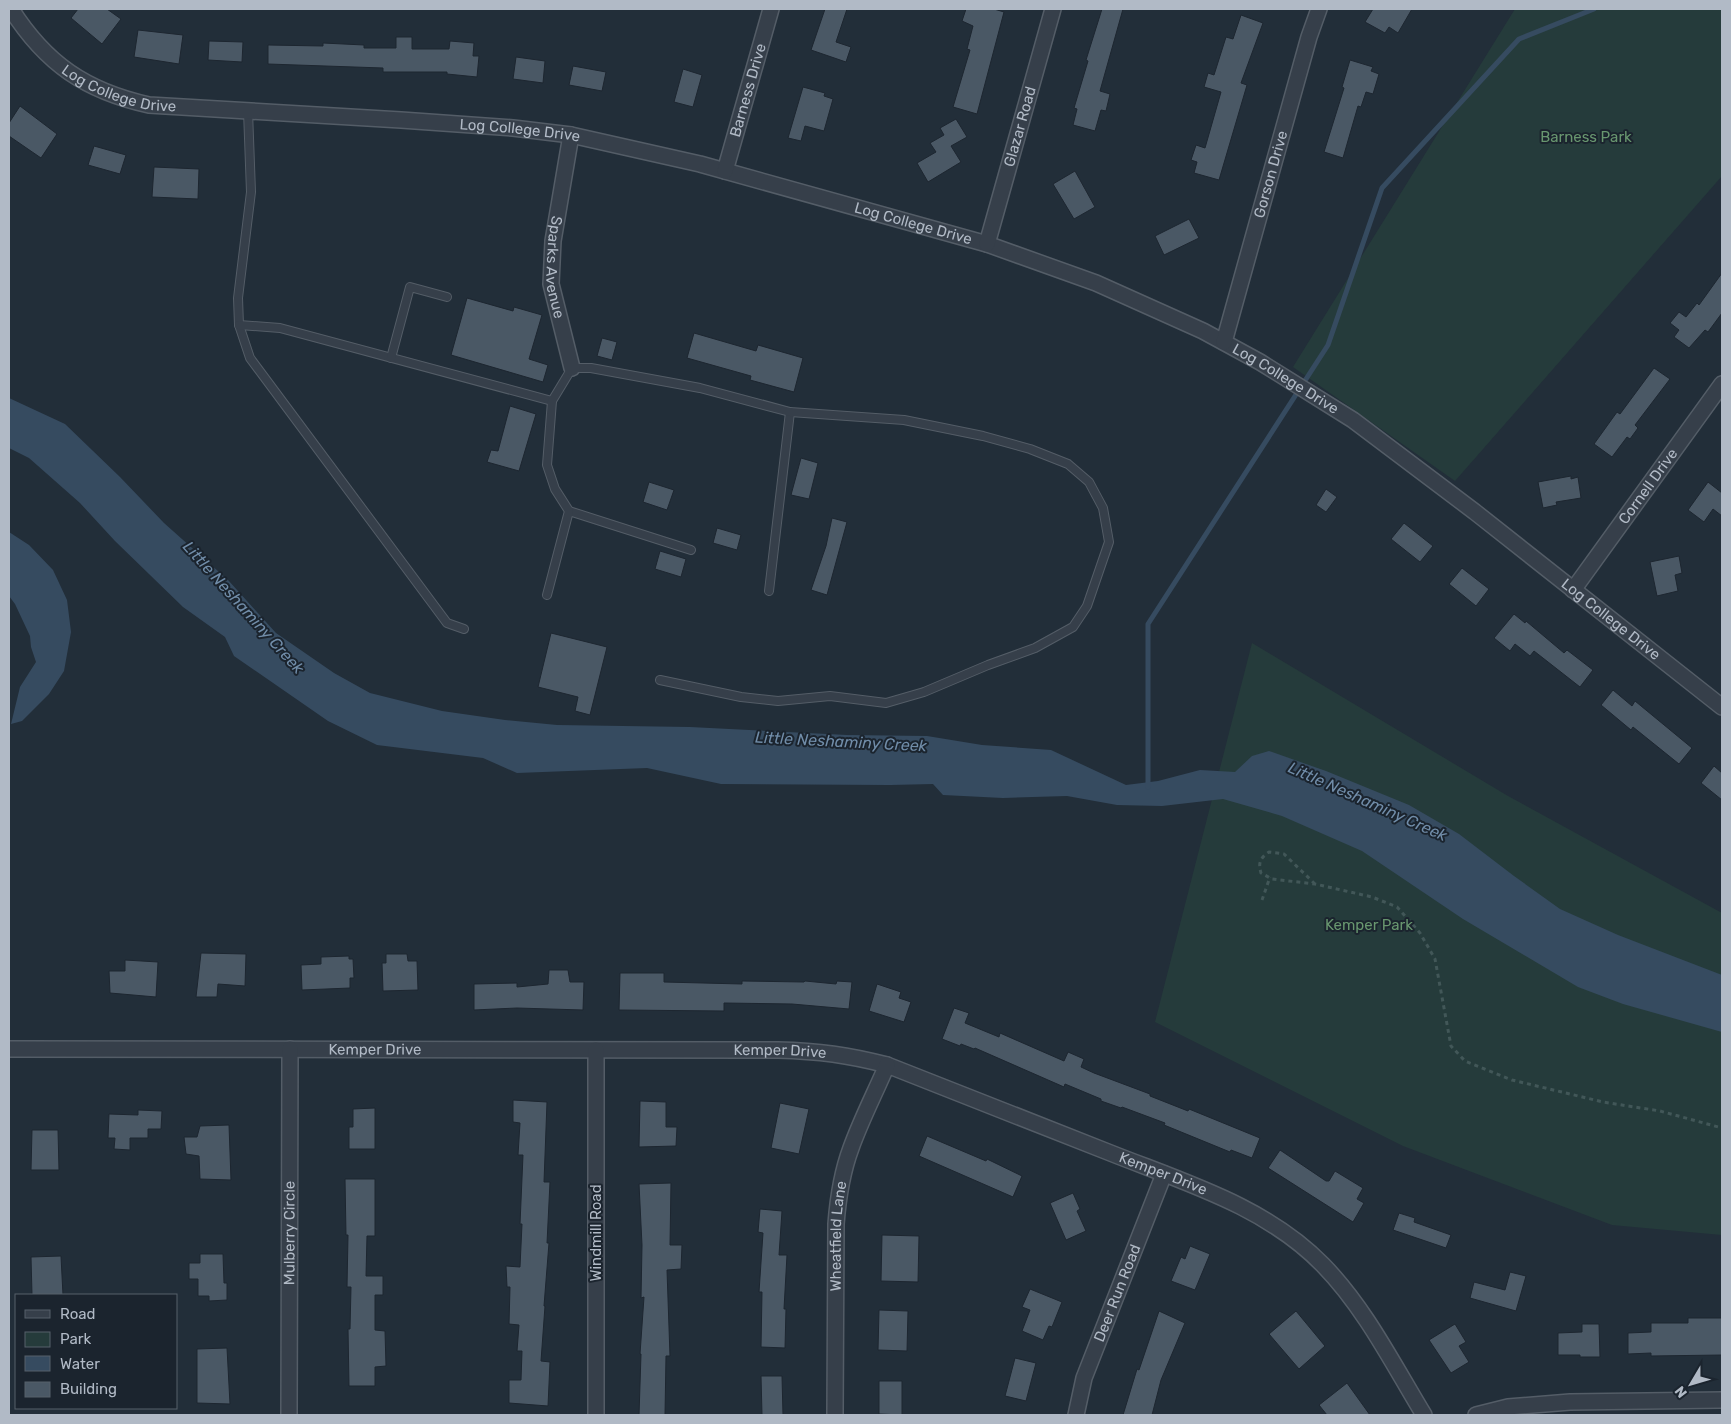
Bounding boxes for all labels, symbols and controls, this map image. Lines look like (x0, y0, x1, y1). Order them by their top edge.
street label: Barness Drive (726, 41, 770, 139)
street label: Log College Drive (58, 61, 177, 116)
street label: Glazar Road (1000, 84, 1040, 169)
street label: Log College Drive (459, 115, 582, 146)
park label: Barness Park (1540, 128, 1632, 146)
street label: Gorson Drive (1250, 129, 1291, 220)
street label: Log College Drive (852, 199, 974, 248)
street label: Sparks Avenue (542, 215, 568, 320)
street label: Log College Drive (1229, 340, 1342, 418)
street label: Cornell Drive (1615, 445, 1681, 528)
water label: Little Neshaminy Creek (179, 537, 309, 678)
street label: Log College Drive (1558, 575, 1664, 664)
water label: Little Neshaminy Creek (755, 728, 928, 756)
water label: Little Neshaminy Creek (1285, 758, 1451, 845)
park label: Kemper Park (1325, 916, 1413, 934)
street label: Kemper Drive (329, 1040, 421, 1059)
street label: Kemper Drive (734, 1041, 827, 1062)
street label: Kemper Drive (1116, 1148, 1210, 1199)
street label: Wheatfield Lane (827, 1179, 851, 1291)
street label: Mulberry Circle (280, 1181, 299, 1285)
street label: Windmill Road (587, 1184, 605, 1282)
street label: Deer Run Road (1090, 1242, 1145, 1345)
legend (15, 1294, 178, 1409)
text: Road (60, 1305, 96, 1323)
text: Park (60, 1330, 91, 1348)
text: Water (60, 1355, 100, 1373)
north arrow (1666, 1359, 1716, 1409)
text: Building (60, 1380, 117, 1398)
text: N (1671, 1382, 1691, 1401)

